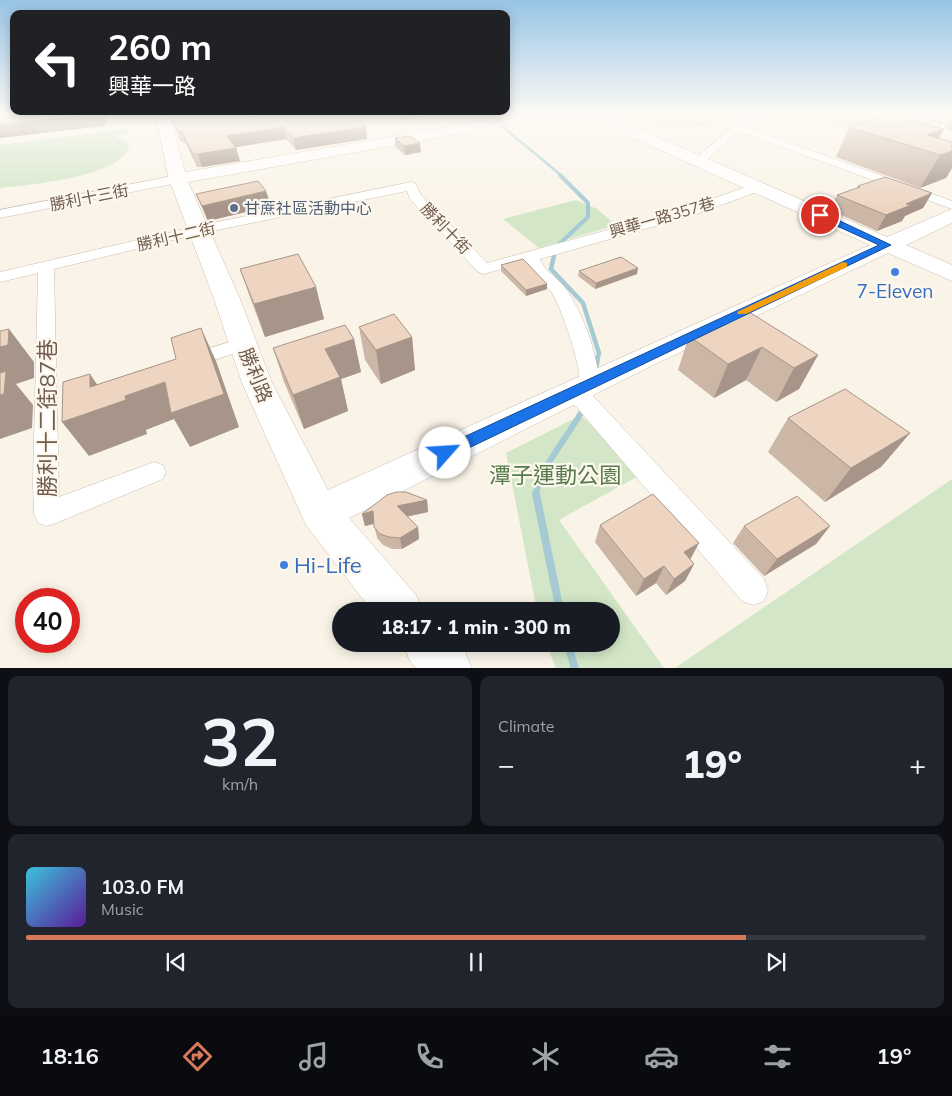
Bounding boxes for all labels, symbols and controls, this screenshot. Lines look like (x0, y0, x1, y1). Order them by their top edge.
text: 260 m (108, 25, 212, 69)
icon: left (25, 30, 90, 95)
text: 興華一路 (108, 72, 196, 100)
street label: 勝利十三街 (48, 180, 130, 214)
street label: 興華一路357巷 (607, 192, 717, 242)
pin (799, 194, 841, 236)
place label: 甘蔗社區活動中心 (244, 198, 372, 218)
street label: 勝利十街 (417, 198, 475, 258)
icon: arrive (806, 201, 834, 229)
marker: 甘蔗社區活動中心 (228, 202, 240, 214)
street label: 勝利十二街 (135, 217, 217, 255)
marker: 7-Eleven (889, 266, 901, 278)
place label: 7-Eleven (857, 279, 933, 303)
street label: 勝利十二街87巷 (33, 339, 61, 497)
street label: 勝利路 (234, 344, 278, 406)
position arrow (418, 426, 470, 478)
park label: 潭子運動公園 (489, 461, 621, 489)
place label: Hi-Life (294, 551, 362, 579)
marker: Hi-Life (278, 559, 290, 571)
speed limit sign: 40 (15, 588, 80, 653)
text: 18:17 · 1 min · 300 m (381, 615, 571, 639)
text: 32 (201, 701, 279, 782)
text: Climate (498, 716, 554, 736)
text: 19° (682, 740, 742, 788)
text: − (498, 747, 515, 782)
text: + (909, 747, 926, 782)
text: km/h (222, 774, 258, 794)
text: 103.0 FM (101, 875, 184, 899)
text: Music (101, 899, 144, 919)
icon: previous (162, 948, 190, 976)
icon: pause (462, 948, 490, 976)
icon: next (762, 948, 790, 976)
icon: directions (180, 1039, 215, 1074)
icon: music (296, 1039, 331, 1074)
icon: phone (412, 1039, 447, 1074)
icon: climate (528, 1039, 563, 1074)
icon: car (644, 1039, 679, 1074)
icon: filters (760, 1039, 795, 1074)
text: 18:16 (41, 1042, 99, 1070)
text: 19° (877, 1042, 911, 1070)

